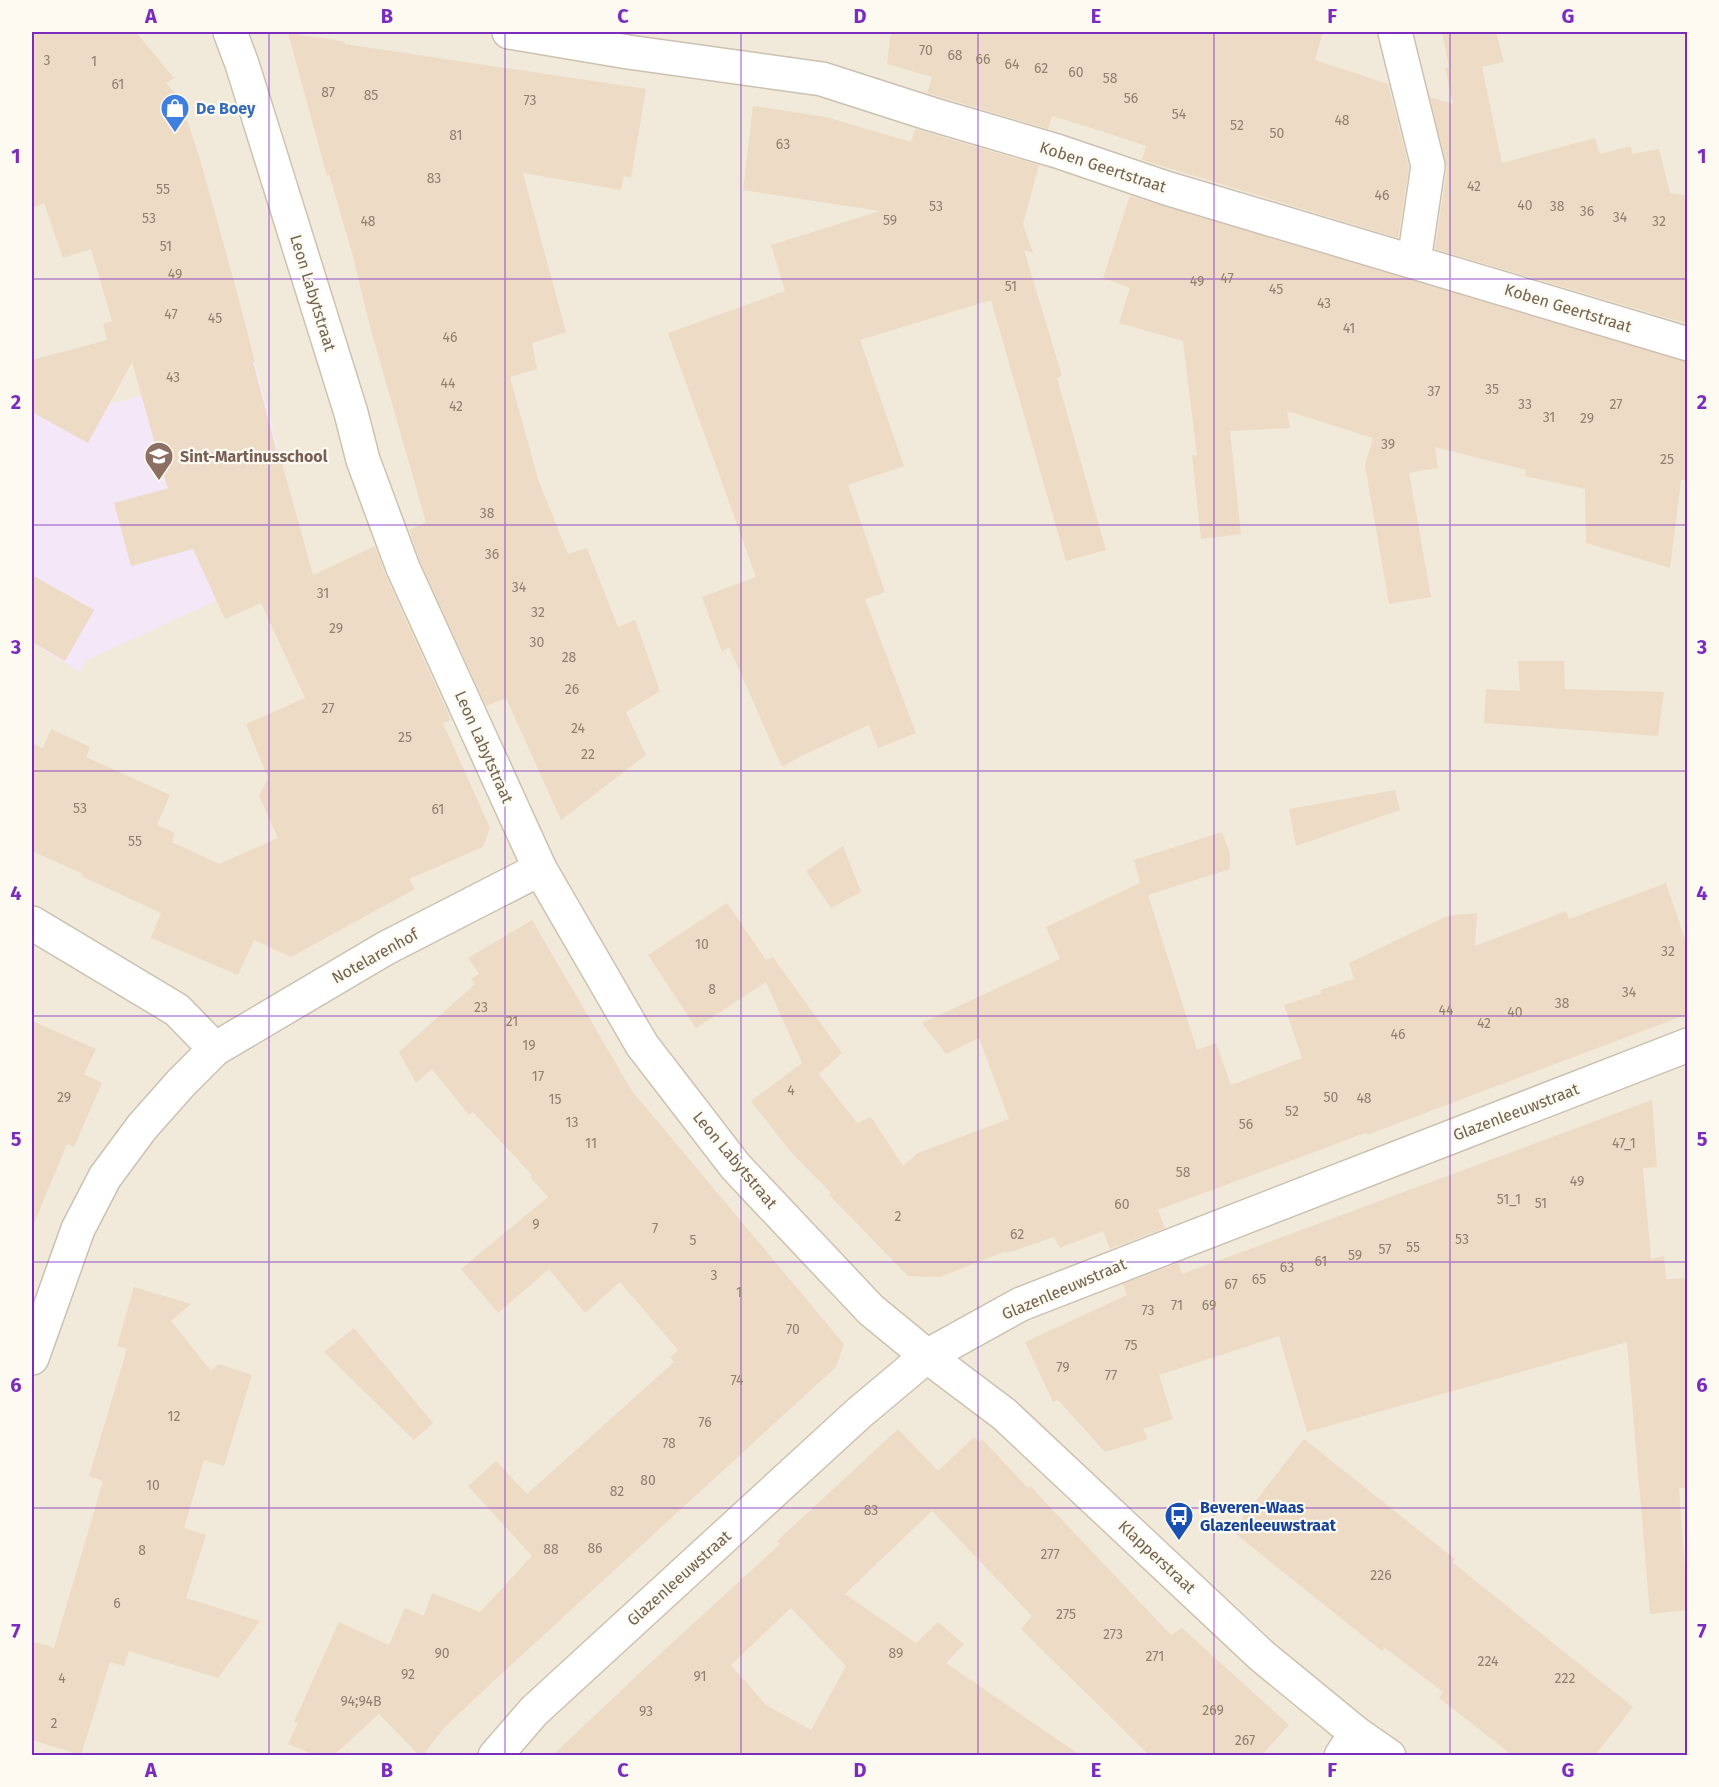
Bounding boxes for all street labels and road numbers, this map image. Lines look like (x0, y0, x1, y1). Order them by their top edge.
street label: Koben Geertstraat (1037, 138, 1169, 196)
street label: Leon Labytstraat (286, 232, 340, 354)
street label: Koben Geertstraat (1502, 280, 1634, 336)
street label: Leon Labytstraat (451, 688, 517, 806)
street label: Notelarenhof (329, 924, 423, 988)
street label: Glazenleeuwstraat (1450, 1079, 1582, 1145)
street label: Leon Labytstraat (689, 1108, 781, 1213)
street label: Glazenleeuwstraat (999, 1254, 1129, 1324)
street label: Klapperstraat (1115, 1517, 1200, 1598)
street label: Glazenleeuwstraat (623, 1526, 735, 1630)

